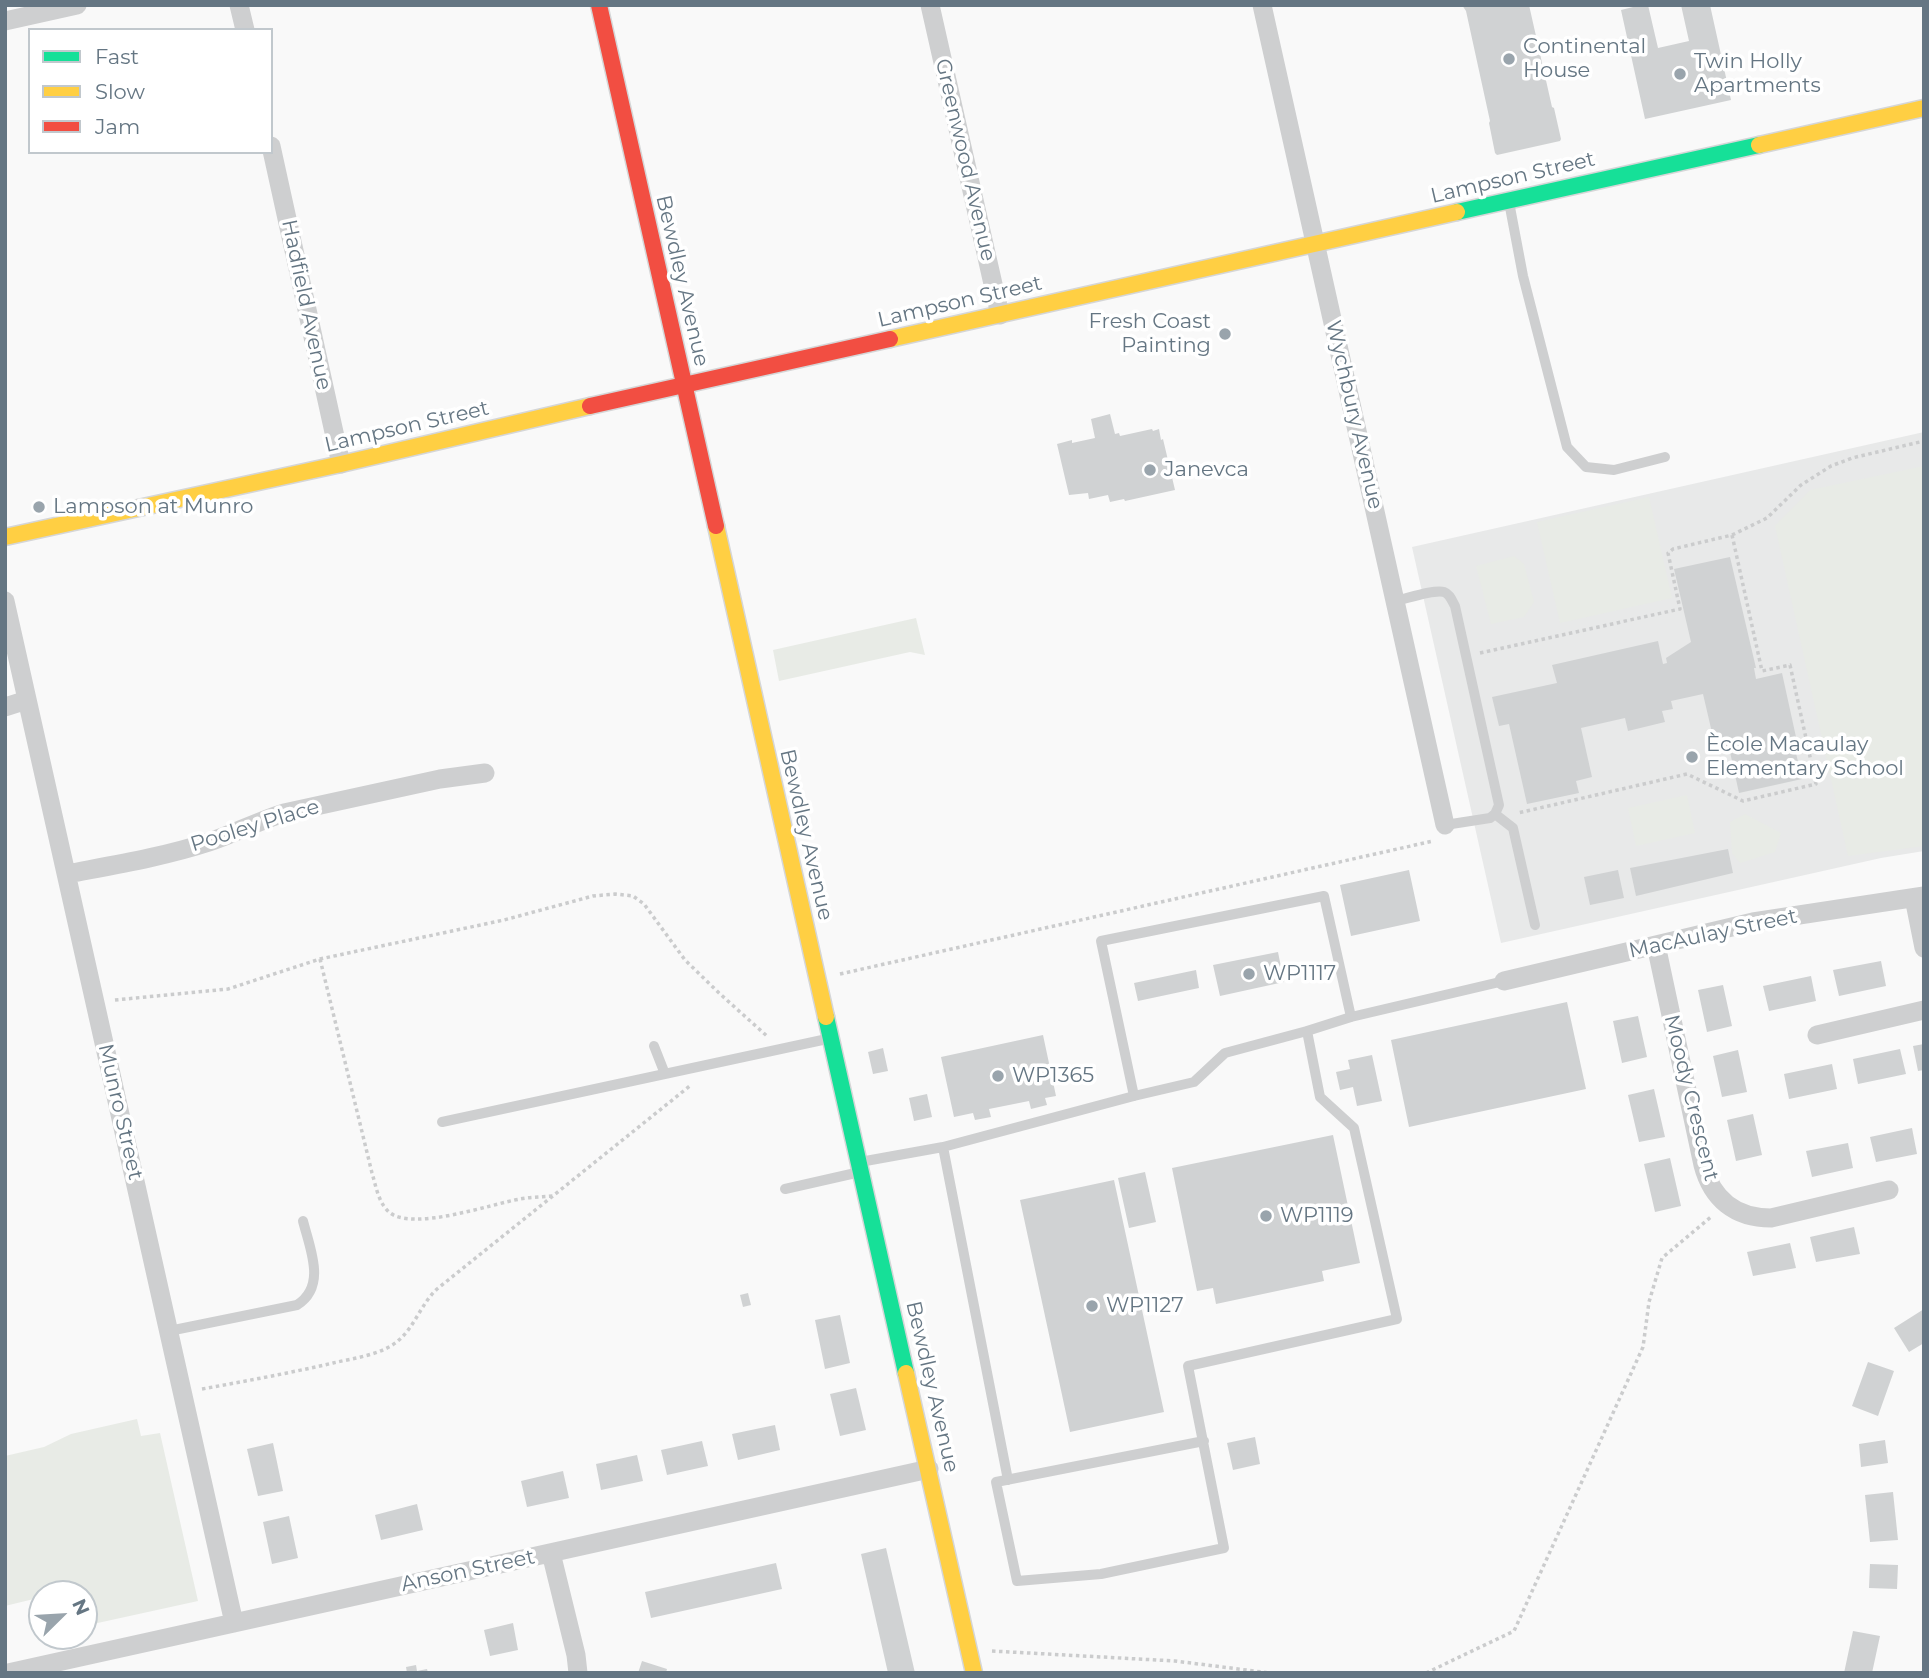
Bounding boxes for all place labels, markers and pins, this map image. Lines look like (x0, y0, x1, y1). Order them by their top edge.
place label: Continental House (1523, 34, 1646, 84)
place label: Twin Holly Apartments (1694, 49, 1821, 99)
marker: Continental House (1501, 51, 1517, 67)
marker: Twin Holly Apartments (1672, 66, 1688, 82)
place label: Fresh Coast Painting (1088, 309, 1211, 359)
marker: Fresh Coast Painting (1217, 326, 1233, 342)
place label: Janevca (1164, 457, 1249, 483)
marker: Janevca (1142, 462, 1158, 478)
place label: Lampson at Munro (53, 494, 253, 520)
marker: Lampson at Munro (31, 499, 47, 515)
place label: Ècole Macaulay Elementary School (1706, 732, 1904, 782)
marker: Ècole Macaulay Elementary School (1684, 749, 1700, 765)
place label: WP1117 (1263, 961, 1336, 987)
marker: WP1117 (1241, 966, 1257, 982)
place label: WP1365 (1012, 1063, 1094, 1089)
marker: WP1365 (990, 1068, 1006, 1084)
place label: WP1119 (1280, 1203, 1354, 1229)
marker: WP1119 (1258, 1208, 1274, 1224)
place label: WP1127 (1106, 1293, 1184, 1319)
marker: WP1127 (1084, 1298, 1100, 1314)

